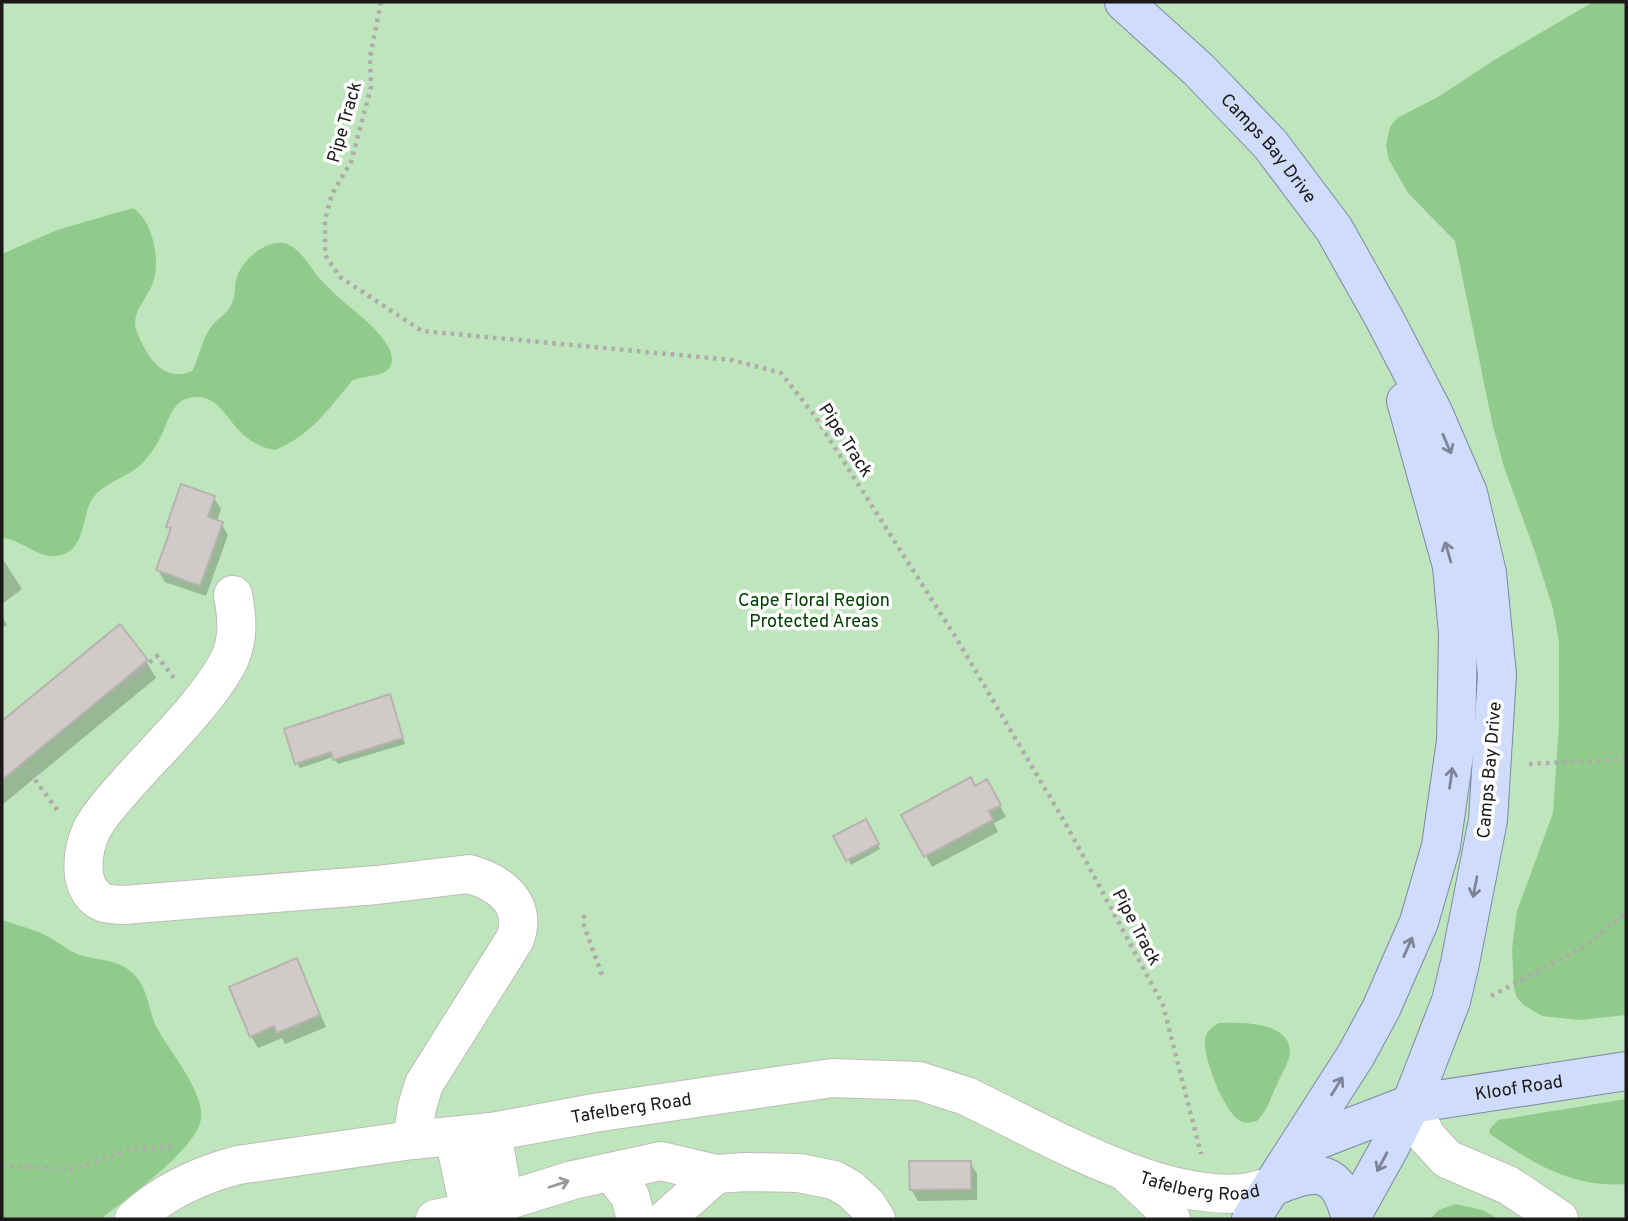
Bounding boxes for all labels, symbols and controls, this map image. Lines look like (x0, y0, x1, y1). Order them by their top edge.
street label: Pipe Track (323, 79, 368, 166)
street label: Camps Bay Drive (1215, 89, 1321, 208)
street label: Pipe Track (812, 400, 877, 482)
one-way arrow (1441, 433, 1454, 455)
one-way arrow (1441, 541, 1454, 563)
park label: Cape Floral Region Protected Areas (738, 590, 890, 634)
street label: Camps Bay Drive (1473, 701, 1508, 840)
one-way arrow (1444, 767, 1457, 790)
one-way arrow (1468, 875, 1481, 898)
street label: Pipe Track (1106, 885, 1165, 970)
one-way arrow (1402, 937, 1415, 958)
street label: Kloof Road (1473, 1071, 1565, 1107)
one-way arrow (1330, 1077, 1344, 1097)
street label: Tafelberg Road (569, 1089, 693, 1130)
one-way arrow (1375, 1151, 1388, 1172)
street label: Tafelberg Road (1136, 1167, 1262, 1207)
one-way arrow (547, 1177, 569, 1190)

